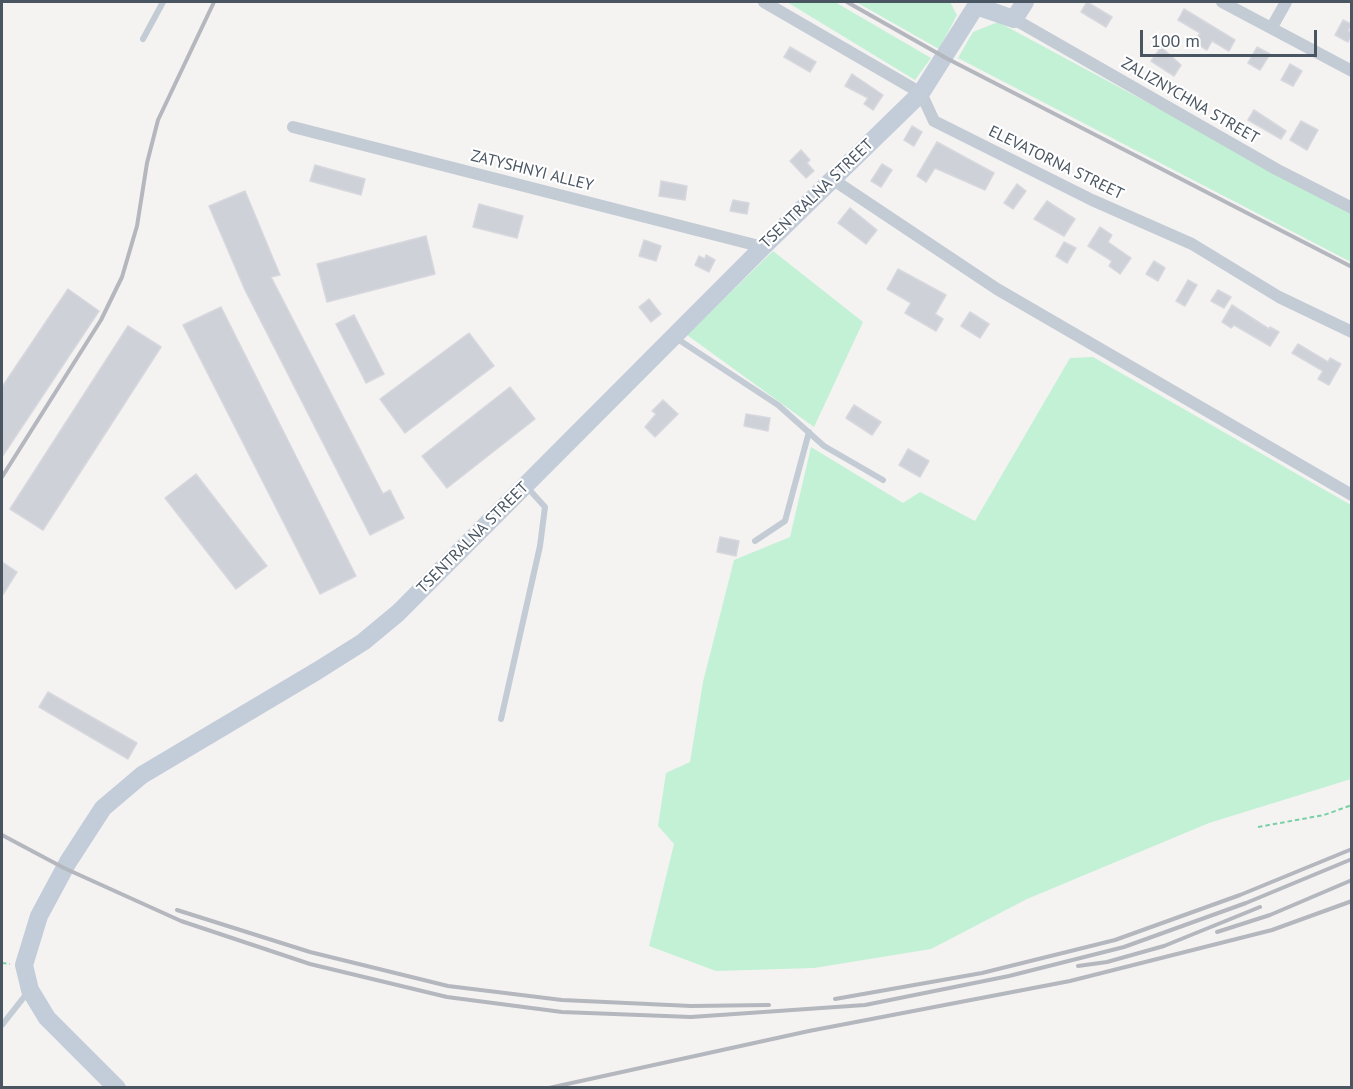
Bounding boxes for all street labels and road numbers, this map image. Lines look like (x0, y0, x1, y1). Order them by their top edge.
street label: ZALIZNYCHNA STREET (1118, 54, 1262, 148)
street label: ELEVATORNA STREET (985, 122, 1127, 204)
street label: TSENTRALNA STREET (757, 135, 877, 253)
street label: ZATYSHNYI ALLEY (469, 146, 595, 196)
street label: TSENTRALNA STREET (413, 478, 533, 598)

